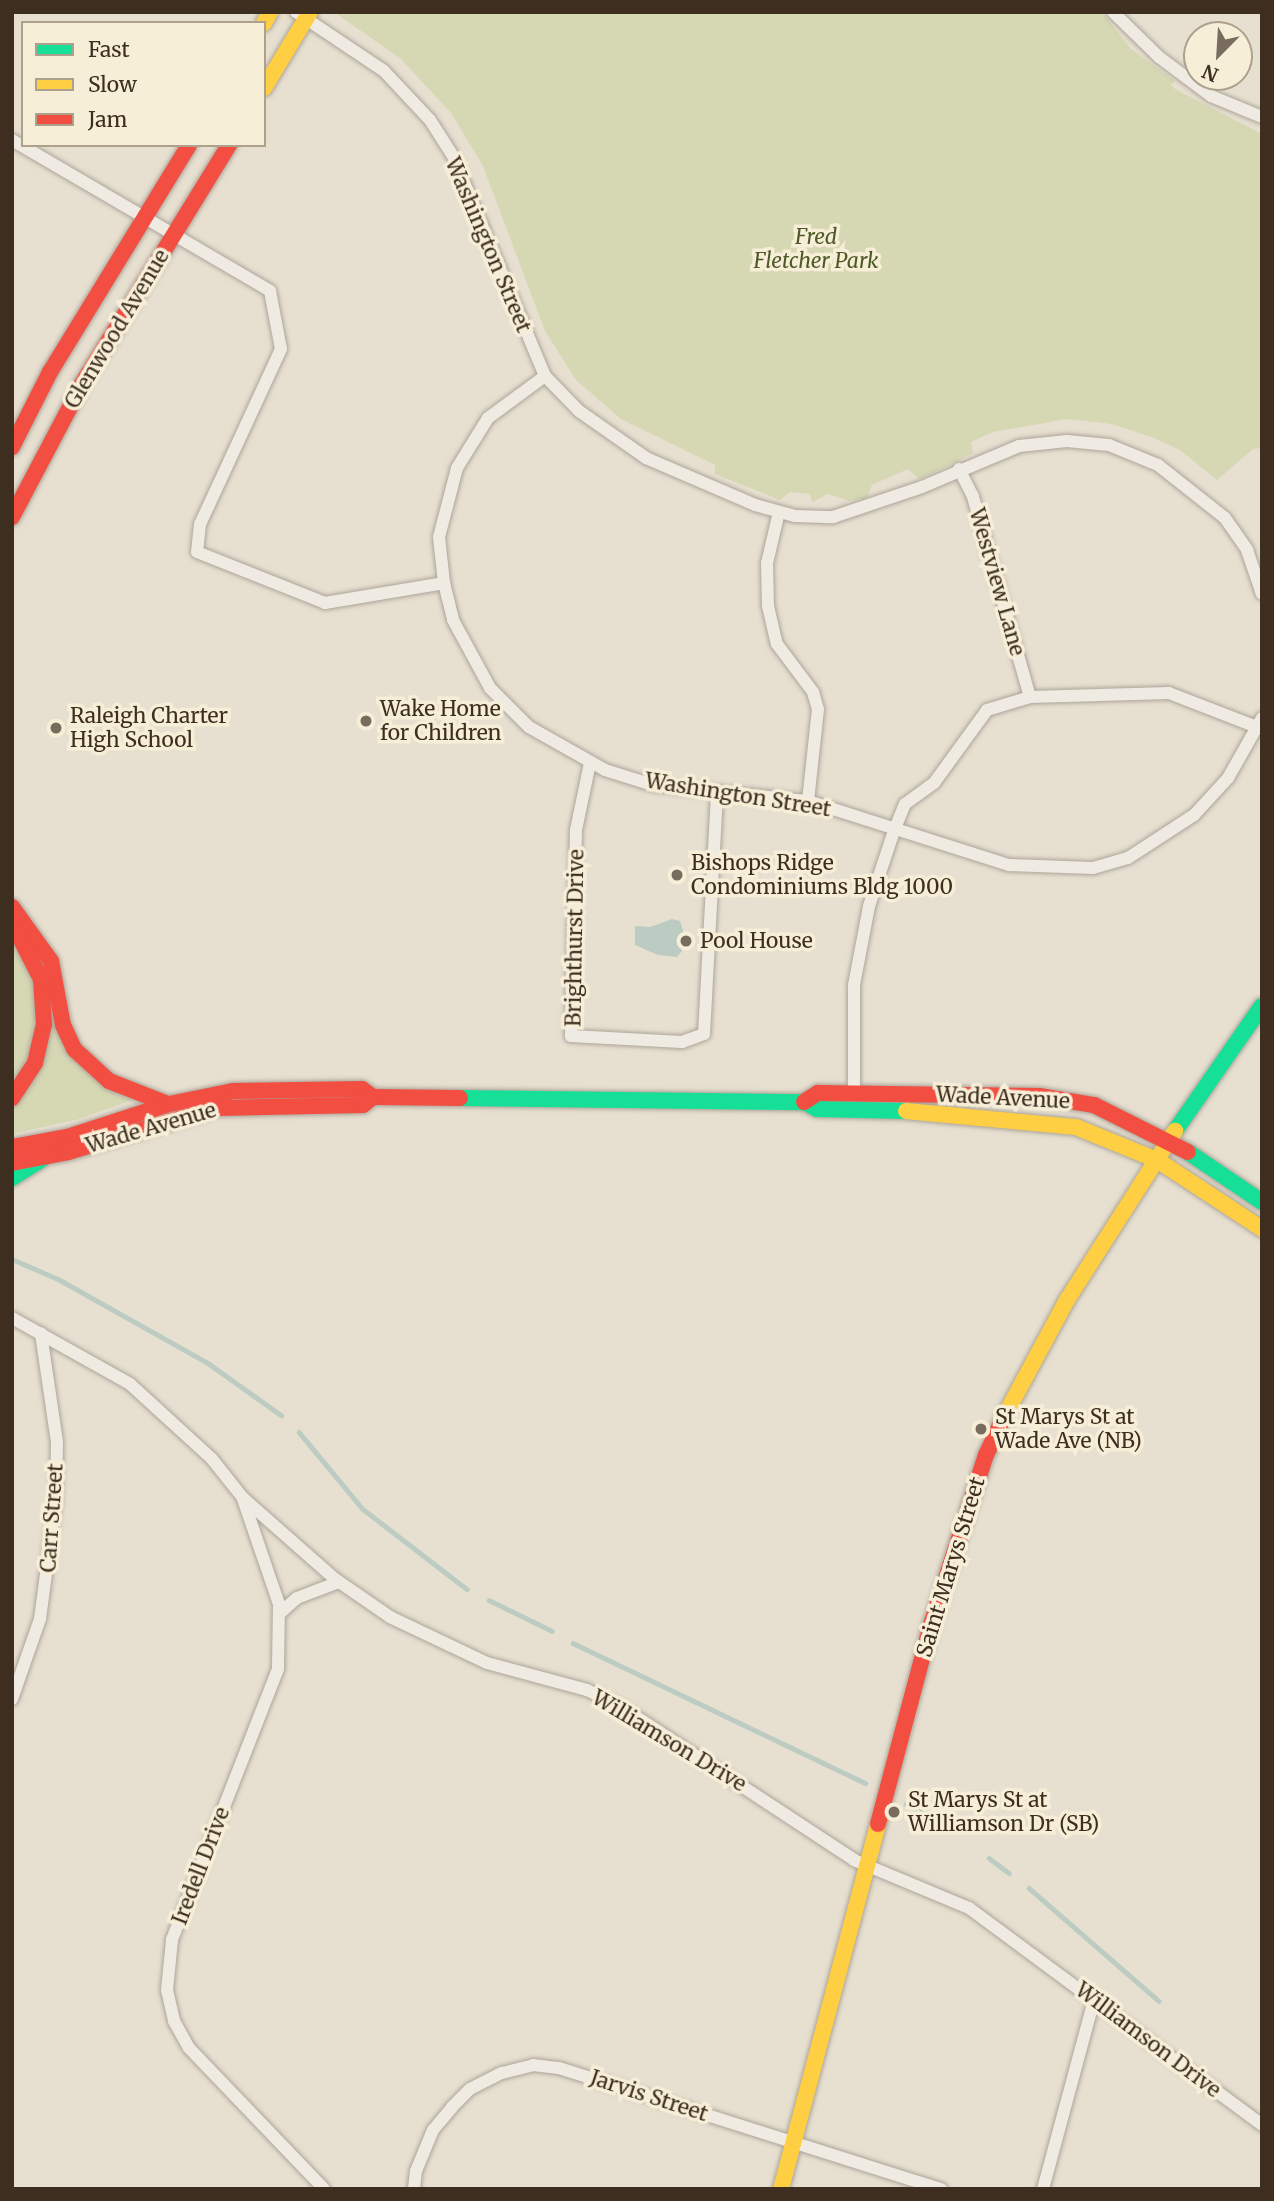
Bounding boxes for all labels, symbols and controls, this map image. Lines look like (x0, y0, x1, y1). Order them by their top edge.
legend (21, 21, 266, 147)
north arrow (1183, 21, 1253, 91)
text: Fast (88, 36, 130, 63)
text: N (1199, 59, 1222, 87)
text: Slow (88, 71, 137, 98)
text: Jam (88, 106, 127, 133)
street label: Washington Street (440, 154, 536, 336)
park label: Fred Fletcher Park (754, 224, 878, 274)
street label: Glenwood Avenue (60, 245, 174, 413)
street label: Westview Lane (964, 505, 1030, 659)
place label: Wake Home for Children (380, 696, 501, 746)
place label: Raleigh Charter High School (70, 703, 228, 753)
marker: Wake Home for Children (358, 713, 374, 729)
marker: Raleigh Charter High School (48, 720, 64, 736)
street label: Washington Street (643, 768, 833, 822)
street label: Brighthurst Drive (561, 849, 589, 1027)
place label: Bishops Ridge Condominiums Bldg 1000 (691, 850, 953, 900)
marker: Bishops Ridge Condominiums Bldg 1000 (669, 867, 685, 883)
place label: Pool House (700, 928, 813, 954)
marker: Pool House (678, 933, 694, 949)
street label: Wade Avenue (935, 1082, 1071, 1114)
street label: Wade Avenue (83, 1097, 219, 1159)
place label: St Marys St at Wade Ave (NB) (995, 1404, 1142, 1454)
marker: St Marys St at Wade Ave (NB) (973, 1421, 989, 1437)
street label: Carr Street (36, 1463, 68, 1573)
street label: Saint Marys Street (912, 1474, 990, 1660)
street label: Williamson Drive (587, 1685, 751, 1797)
place label: St Marys St at Williamson Dr (SB) (908, 1787, 1099, 1837)
street label: Iredell Drive (167, 1804, 235, 1928)
marker: St Marys St at Williamson Dr (SB) (886, 1804, 902, 1820)
street label: Williamson Drive (1070, 1977, 1226, 2103)
street label: Jarvis Street (587, 2065, 711, 2127)

